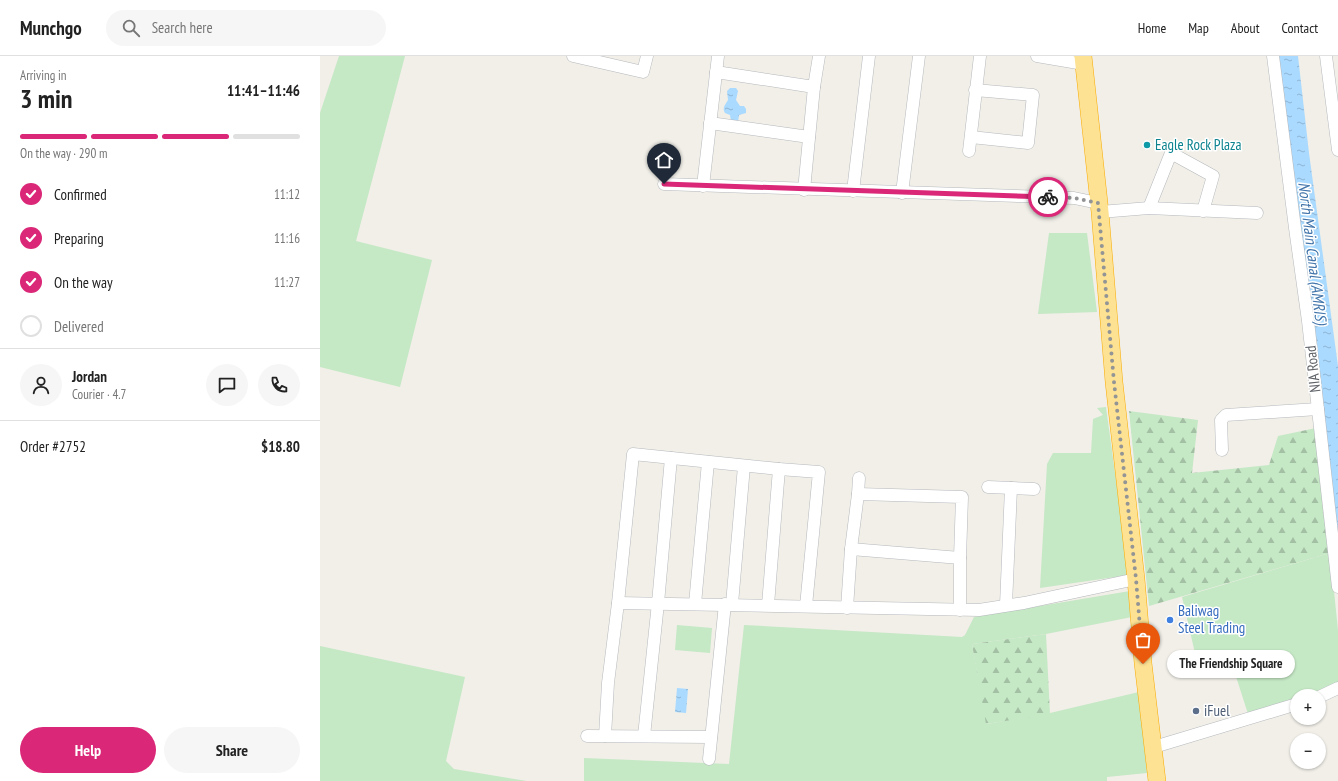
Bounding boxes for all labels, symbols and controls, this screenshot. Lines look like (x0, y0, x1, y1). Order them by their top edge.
search box (106, 10, 386, 46)
text: Munchgo (20, 16, 82, 40)
icon: search (120, 17, 142, 39)
text: Search here (152, 18, 213, 37)
text: Home (1138, 19, 1166, 37)
text: Map (1188, 19, 1209, 37)
text: About (1231, 19, 1260, 37)
text: Contact (1282, 19, 1318, 37)
text: Arriving in (20, 67, 67, 84)
text: 11:41–11:46 (227, 81, 300, 100)
text: 3 min (20, 82, 73, 115)
place label: Eagle Rock Plaza (1155, 135, 1242, 154)
marker: Eagle Rock Plaza (1142, 140, 1152, 150)
pin (647, 143, 681, 184)
text: On the way · 290 m (20, 145, 107, 162)
icon: home (653, 149, 675, 171)
courier (1028, 177, 1068, 217)
water label: North Main Canal (AMRIS) (1294, 181, 1332, 328)
icon: check (20, 183, 42, 205)
text: Confirmed (54, 185, 107, 204)
text: 11:12 (274, 186, 300, 203)
icon: bike (1037, 186, 1059, 208)
icon: check (20, 227, 42, 249)
text: Preparing (54, 229, 104, 248)
text: 11:16 (274, 230, 300, 247)
icon: check (20, 271, 42, 293)
text: On the way (54, 273, 113, 292)
text: 11:27 (274, 274, 300, 291)
text: Delivered (54, 317, 104, 336)
street label: NIA Road (1301, 345, 1324, 393)
button: person (20, 364, 62, 406)
button: chat (206, 364, 248, 406)
button: phone (258, 364, 300, 406)
text: Jordan (72, 367, 107, 386)
text: Courier · 4.7 (72, 386, 126, 403)
text: Order #2752 (20, 437, 86, 456)
text: $18.80 (261, 437, 300, 456)
place label: Baliwag Steel Trading (1178, 601, 1245, 637)
marker: Baliwag Steel Trading (1165, 615, 1175, 625)
pin (1126, 623, 1160, 664)
icon: bag (1132, 629, 1154, 651)
callout: The Friendship Square (1167, 650, 1295, 678)
text: The Friendship Square (1179, 655, 1283, 672)
map controls (1290, 689, 1326, 769)
button: + (1290, 689, 1326, 725)
place label: iFuel (1204, 701, 1230, 720)
marker: iFuel (1191, 706, 1201, 716)
button: Help (20, 727, 156, 773)
button: Share (164, 727, 300, 773)
button: − (1290, 733, 1326, 769)

